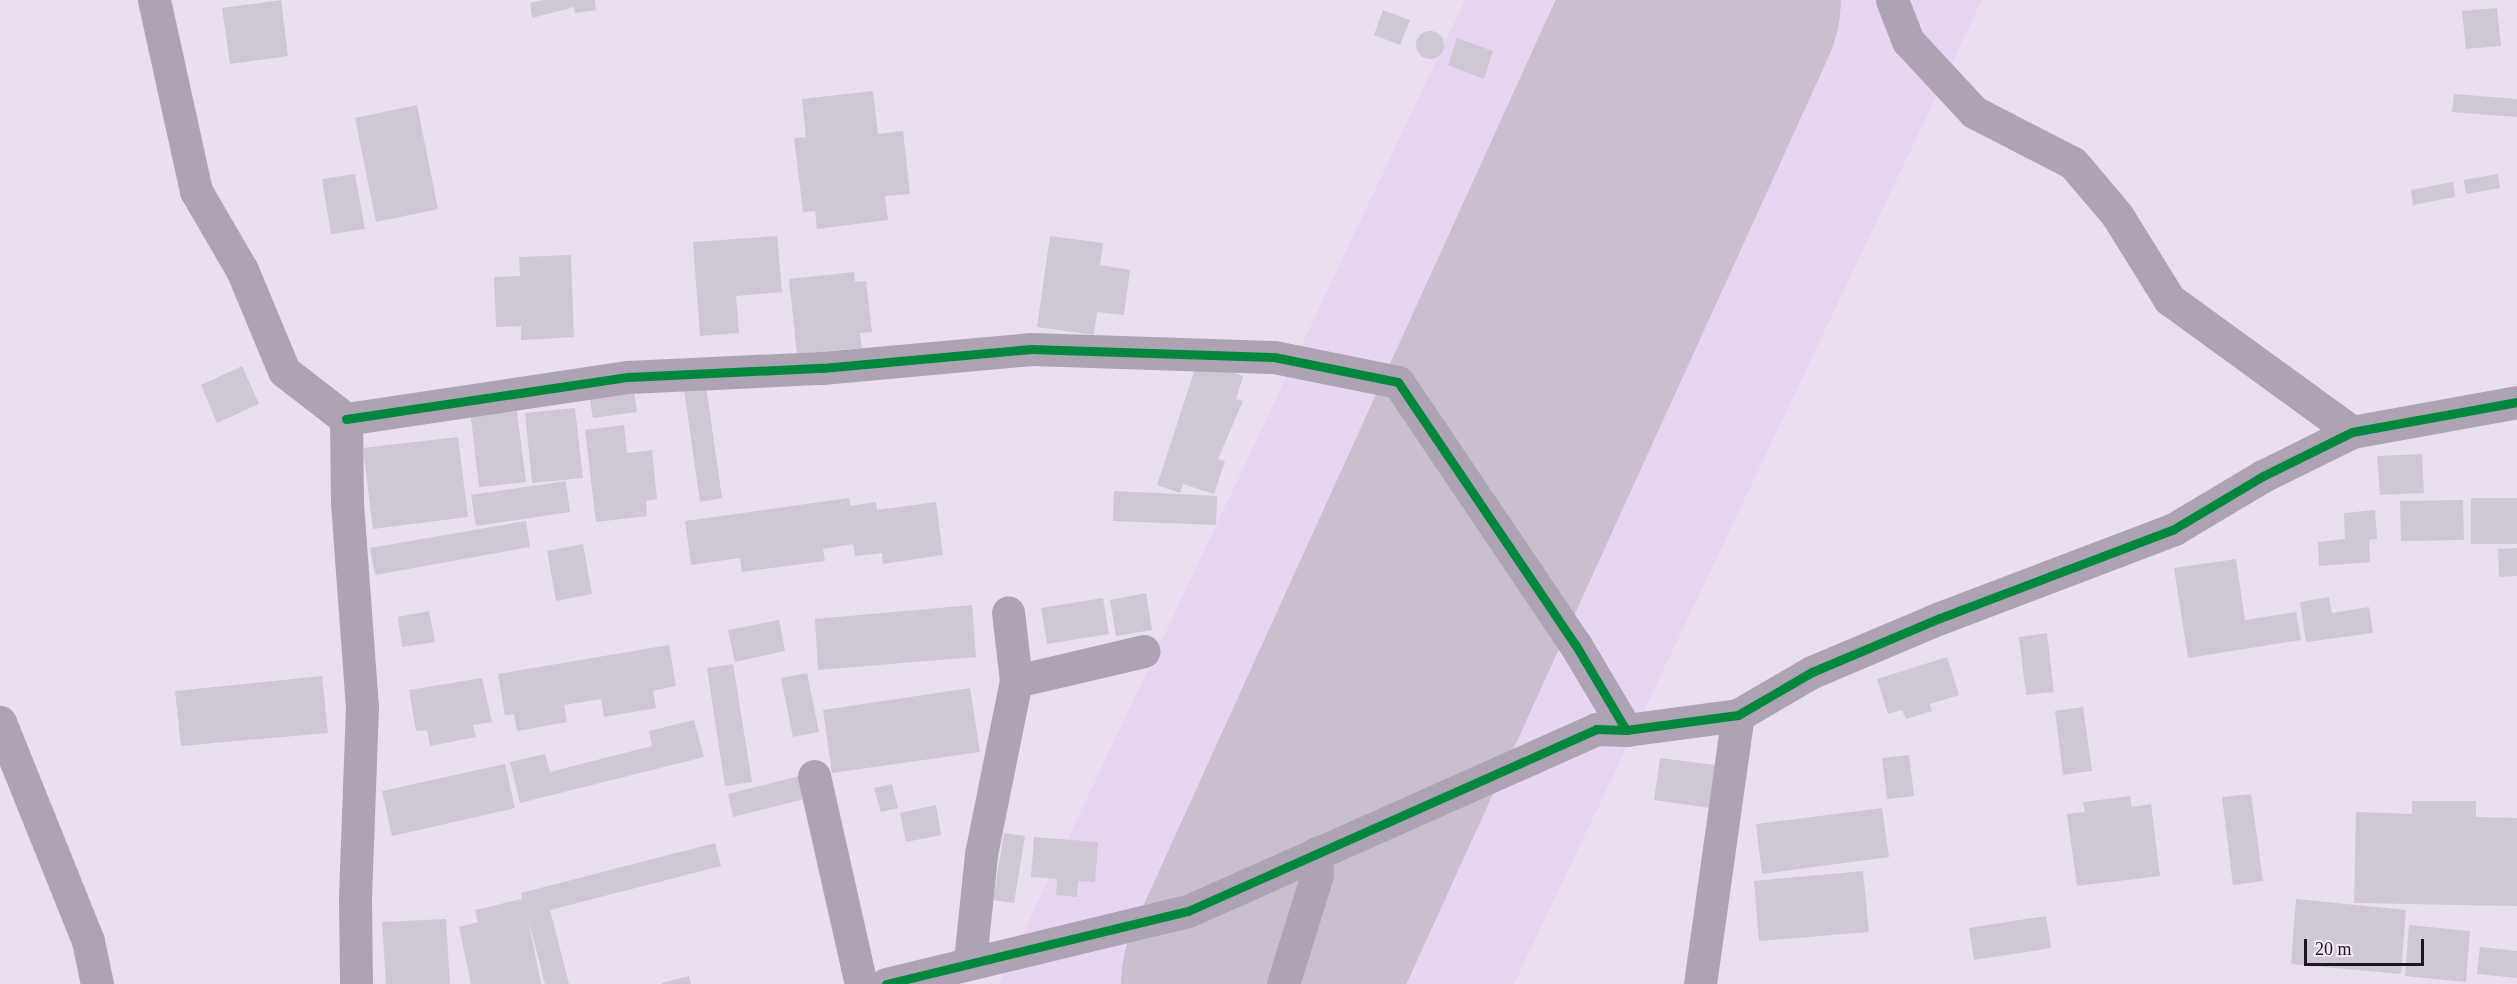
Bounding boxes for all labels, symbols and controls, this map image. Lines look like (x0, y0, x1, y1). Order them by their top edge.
scale bar (2307, 927, 2427, 965)
text: 20 m (2315, 939, 2352, 959)

